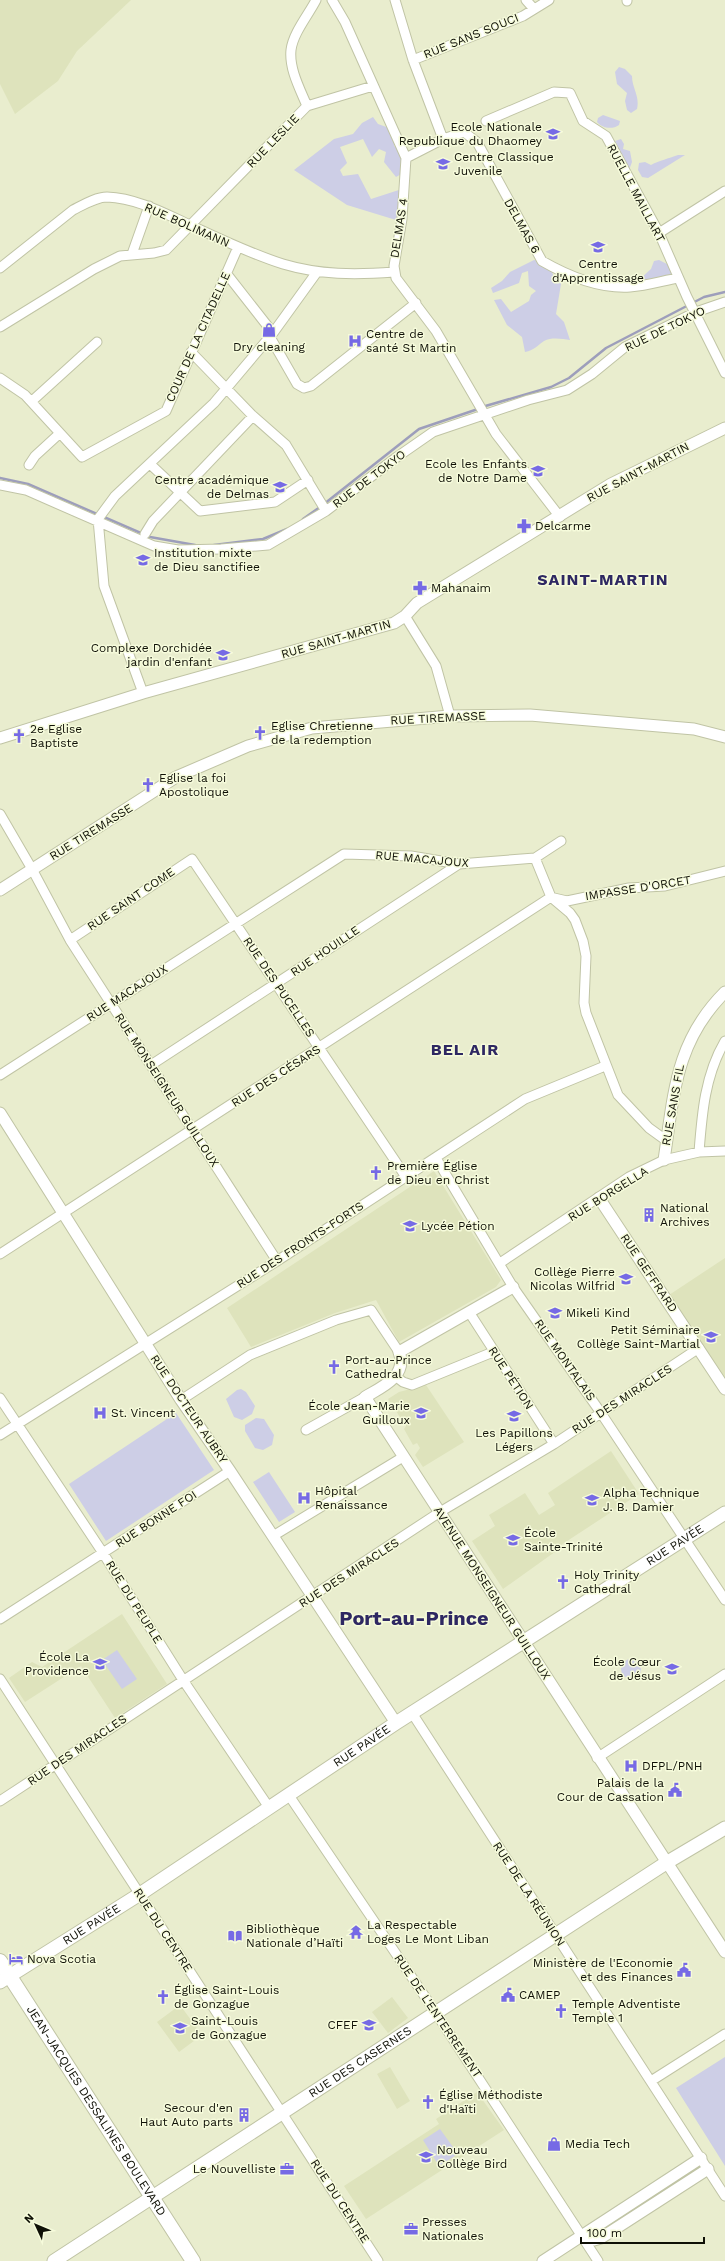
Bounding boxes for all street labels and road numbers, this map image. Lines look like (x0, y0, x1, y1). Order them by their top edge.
street label: RUE SANS SOUCI (421, 11, 521, 61)
street label: RUE LESLIE (244, 111, 302, 171)
street label: RUELLE MAILLART (604, 141, 668, 245)
street label: DELMAS 6 (501, 196, 543, 256)
street label: DELMAS 4 (387, 197, 411, 259)
street label: RUE BOLIMANN (142, 200, 232, 250)
street label: COUR DE LA CITADELLE (163, 269, 233, 404)
street label: RUE DE TOKYO (623, 303, 708, 355)
street label: RUE SAINT-MARTIN (584, 439, 692, 505)
street label: RUE DE TOKYO (330, 447, 408, 511)
street label: RUE SAINT-MARTIN (279, 617, 393, 661)
street label: RUE TIREMASSE (390, 708, 486, 727)
street label: RUE TIREMASSE (47, 801, 135, 863)
street label: RUE MACAJOUX (375, 848, 469, 870)
street label: RUE SAINT COME (85, 864, 178, 933)
street label: IMPASSE D'ORCET (584, 873, 692, 903)
street label: RUE HOUILLE (288, 923, 362, 979)
street label: RUE DES PUCELLES (240, 934, 318, 1040)
street label: RUE MACAJOUX (84, 962, 170, 1024)
street label: RUE MONSEIGNEUR GUILLOUX (112, 1011, 222, 1169)
street label: RUE DES CÉSARS (229, 1042, 323, 1110)
street label: RUE SANS FIL (659, 1063, 687, 1147)
street label: RUE BORGELLA (565, 1164, 651, 1224)
street label: RUE DES FRONTS-FORTS (234, 1199, 366, 1291)
street label: RUE GEFFRARD (618, 1231, 680, 1315)
street label: RUE MONTALAIS (532, 1316, 598, 1404)
street label: RUE PÉTION (486, 1344, 536, 1412)
street label: RUE DOCTEUR AUBRY (148, 1352, 231, 1466)
street label: RUE DES MIRACLES (569, 1361, 675, 1437)
street label: RUE BONNE FOI (113, 1488, 199, 1550)
street label: AVENUE MONSEIGNEUR GUILLOUX (431, 1504, 553, 1682)
street label: RUE PAVÉE (644, 1521, 706, 1568)
street label: RUE DES MIRACLES (296, 1535, 402, 1611)
street label: RUE DU PEUPLE (103, 1558, 165, 1646)
street label: RUE DES MIRACLES (25, 1712, 129, 1788)
street label: RUE PAVÉE (331, 1722, 393, 1770)
street label: RUE DE LA RÉUNION (490, 1839, 568, 1949)
street label: RUE DU CENTRE (131, 1885, 195, 1975)
street label: RUE PAVÉE (60, 1901, 123, 1948)
street label: RUE DE L'ENTERREMENT (391, 1952, 485, 2080)
street label: JEAN-JACQUES DESSALINES BOULEVARD (24, 2004, 170, 2218)
street label: RUE DES CASERNES (306, 2023, 414, 2101)
street label: RUE DU CENTRE (308, 2156, 372, 2246)

